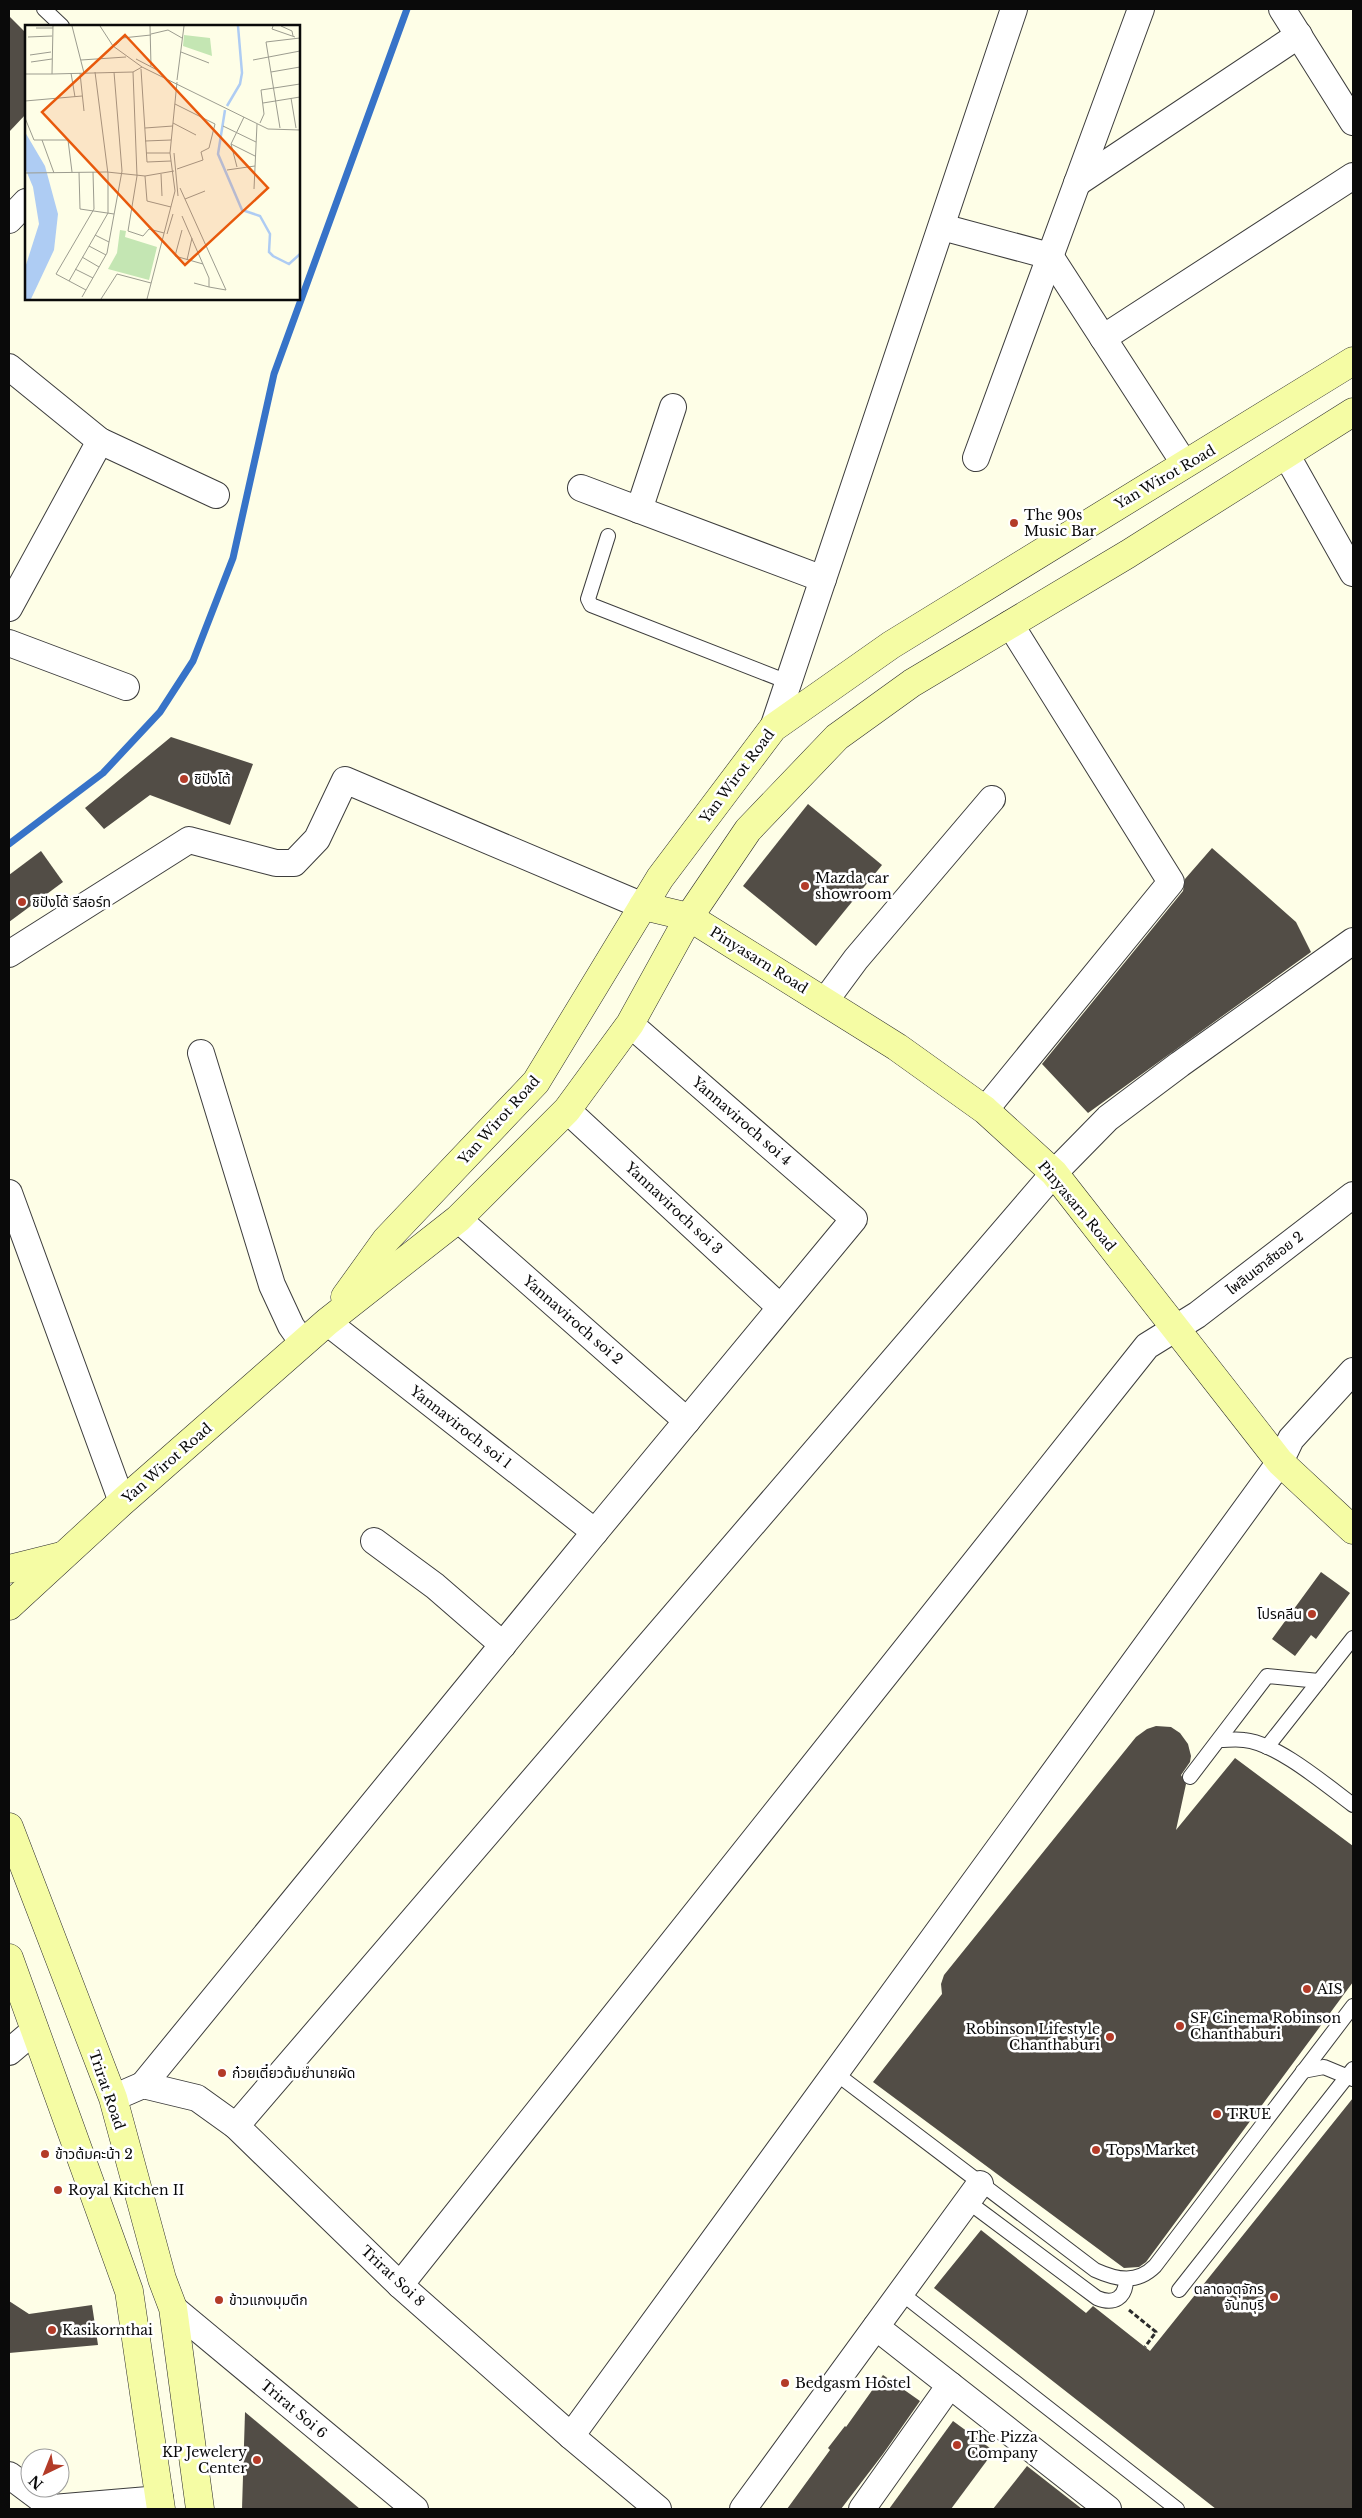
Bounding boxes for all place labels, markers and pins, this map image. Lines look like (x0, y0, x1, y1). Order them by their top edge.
place label: The 90s Music Bar (1024, 506, 1097, 540)
marker: The 90s Music Bar (1008, 517, 1020, 529)
place label: ชิปังโต้ (194, 770, 231, 788)
marker: ชิปังโต้ (178, 773, 190, 785)
place label: Mazda car showroom (815, 869, 892, 903)
marker: Mazda car showroom (799, 880, 811, 892)
place label: ชิปังโต้ รีสอร์ท (32, 893, 111, 911)
marker: ชิปังโต้ รีสอร์ท (16, 896, 28, 908)
place label: โปรคลีน (1257, 1605, 1302, 1623)
marker: โปรคลีน (1306, 1608, 1318, 1620)
place label: AIS (1316, 1980, 1343, 1998)
marker: AIS (1301, 1983, 1313, 1995)
place label: SF Cinema Robinson Chanthaburi (1190, 2009, 1341, 2043)
place label: Robinson Lifestyle Chanthaburi (966, 2020, 1100, 2054)
marker: SF Cinema Robinson Chanthaburi (1174, 2020, 1186, 2032)
marker: Robinson Lifestyle Chanthaburi (1104, 2031, 1116, 2043)
place label: ก๋วยเตี๋ยวต้มยำนายผัด (232, 2063, 355, 2082)
marker: ก๋วยเตี๋ยวต้มยำนายผัด (216, 2067, 228, 2079)
place label: TRUE (1227, 2105, 1271, 2123)
marker: TRUE (1211, 2108, 1223, 2120)
place label: Tops Market (1106, 2141, 1197, 2159)
marker: Tops Market (1090, 2144, 1102, 2156)
place label: ข้าวต้มคะน้า 2 (55, 2145, 133, 2163)
marker: ข้าวต้มคะน้า 2 (39, 2148, 51, 2160)
place label: Royal Kitchen II (68, 2181, 185, 2199)
marker: Royal Kitchen II (52, 2184, 64, 2196)
place label: ตลาดจตุจักร จันทบุรี (1194, 2280, 1264, 2314)
place label: ข้าวแกงมุมตึก (229, 2291, 308, 2309)
marker: ตลาดจตุจักร จันทบุรี (1268, 2291, 1280, 2303)
marker: ข้าวแกงมุมตึก (213, 2294, 225, 2306)
place label: Kasikornthai (62, 2321, 153, 2339)
marker: Kasikornthai (46, 2324, 58, 2336)
place label: Bedgasm Hostel (795, 2374, 911, 2392)
marker: Bedgasm Hostel (779, 2377, 791, 2389)
place label: The Pizza Company (967, 2428, 1038, 2462)
marker: The Pizza Company (951, 2439, 963, 2451)
place label: KP Jewelery Center (162, 2443, 247, 2477)
marker: KP Jewelery Center (251, 2454, 263, 2466)

